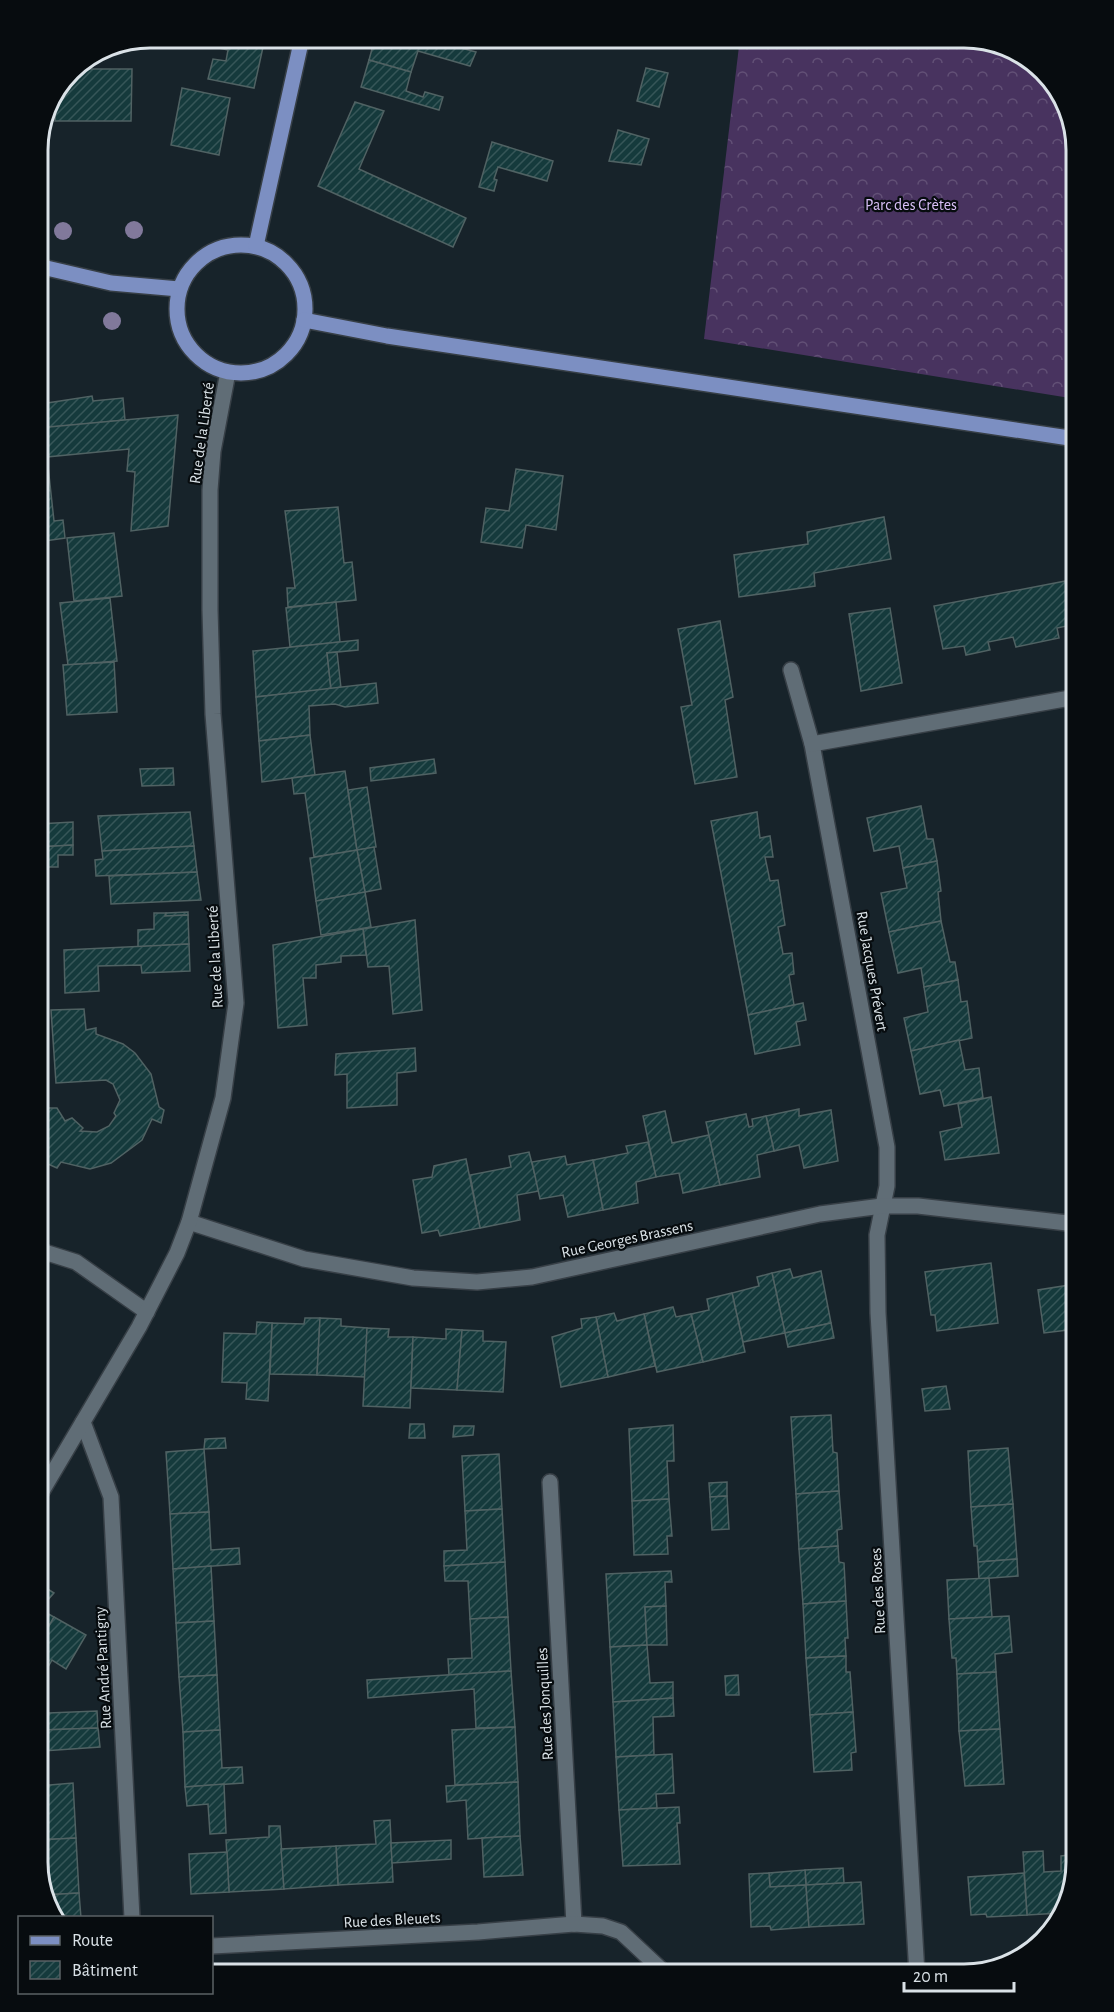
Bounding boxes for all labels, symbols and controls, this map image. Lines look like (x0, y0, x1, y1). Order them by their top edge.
park label: Parc des Crètes (865, 197, 957, 213)
street label: Rue de la Liberté (187, 381, 217, 485)
street label: Rue de la Liberté (204, 905, 226, 1009)
street label: Rue Jacques Prévert (854, 910, 890, 1033)
street label: Rue Georges Brassens (560, 1217, 695, 1261)
street label: Rue des Roses (868, 1547, 888, 1634)
street label: Rue André Pantigny (92, 1606, 115, 1730)
street label: Rue des Jonquilles (534, 1647, 556, 1761)
street label: Rue des Bleuets (343, 1909, 441, 1931)
legend (18, 1916, 213, 1994)
text: Route (72, 1932, 113, 1950)
scale bar (904, 1955, 1014, 1993)
text: Bâtiment (72, 1962, 138, 1980)
text: 20 m (913, 1968, 948, 1986)

